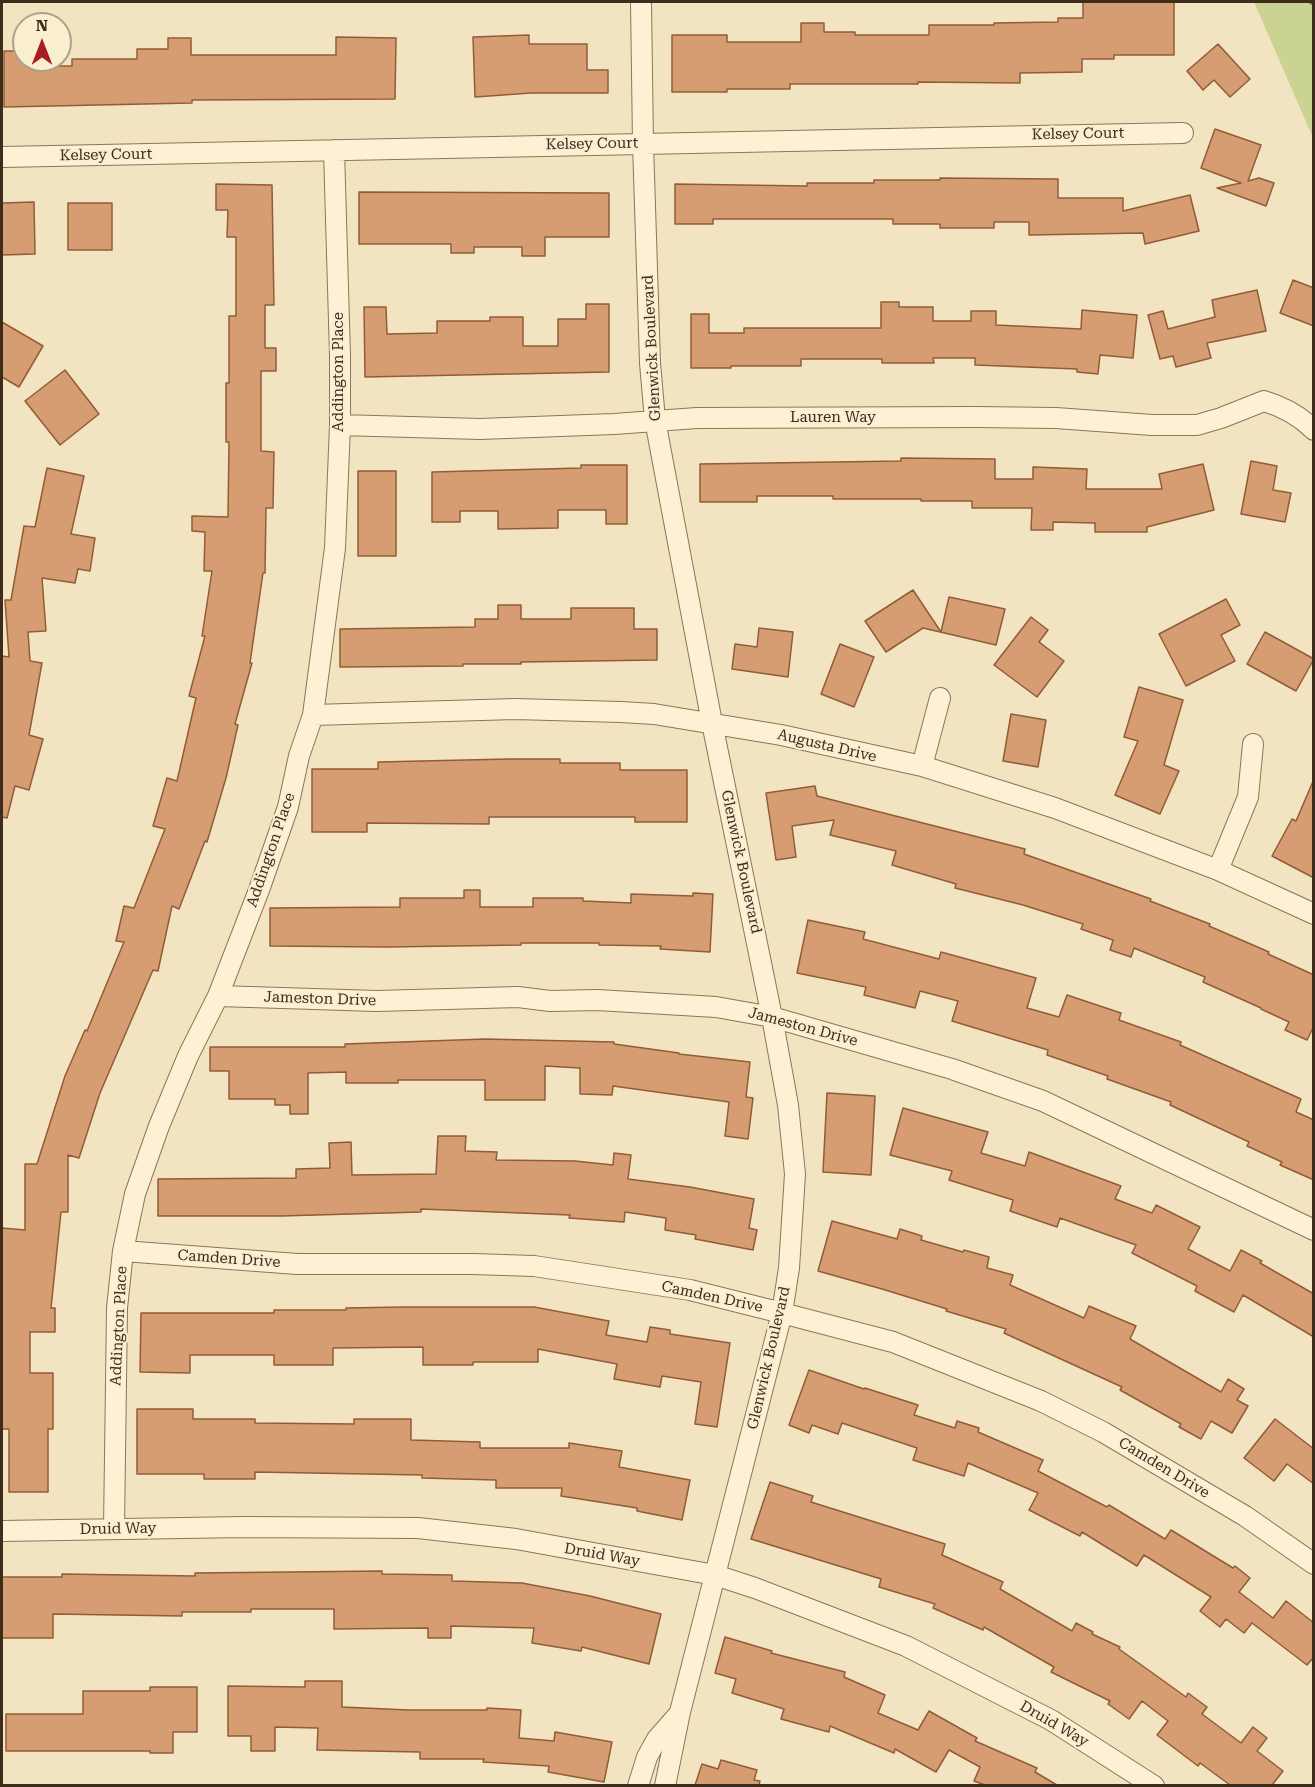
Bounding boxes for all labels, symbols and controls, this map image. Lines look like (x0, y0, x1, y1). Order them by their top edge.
north arrow (12, 12, 72, 72)
text: N (36, 16, 48, 35)
street label: Kelsey Court (1032, 124, 1124, 144)
street label: Kelsey Court (546, 134, 638, 154)
street label: Kelsey Court (60, 145, 152, 165)
street label: Glenwick Boulevard (639, 274, 665, 422)
street label: Addington Place (330, 312, 348, 432)
street label: Lauren Way (790, 409, 876, 427)
street label: Augusta Drive (776, 726, 878, 766)
street label: Glenwick Boulevard (717, 789, 765, 935)
street label: Addington Place (243, 790, 299, 910)
street label: Jameston Drive (263, 988, 377, 1010)
street label: Jameston Drive (746, 1004, 860, 1050)
street label: Camden Drive (177, 1246, 281, 1272)
street label: Addington Place (107, 1266, 131, 1386)
street label: Camden Drive (660, 1277, 764, 1317)
street label: Glenwick Boulevard (744, 1285, 794, 1431)
street label: Camden Drive (1115, 1434, 1213, 1502)
street label: Druid Way (80, 1519, 156, 1539)
street label: Druid Way (563, 1539, 641, 1571)
street label: Druid Way (1016, 1697, 1092, 1751)

